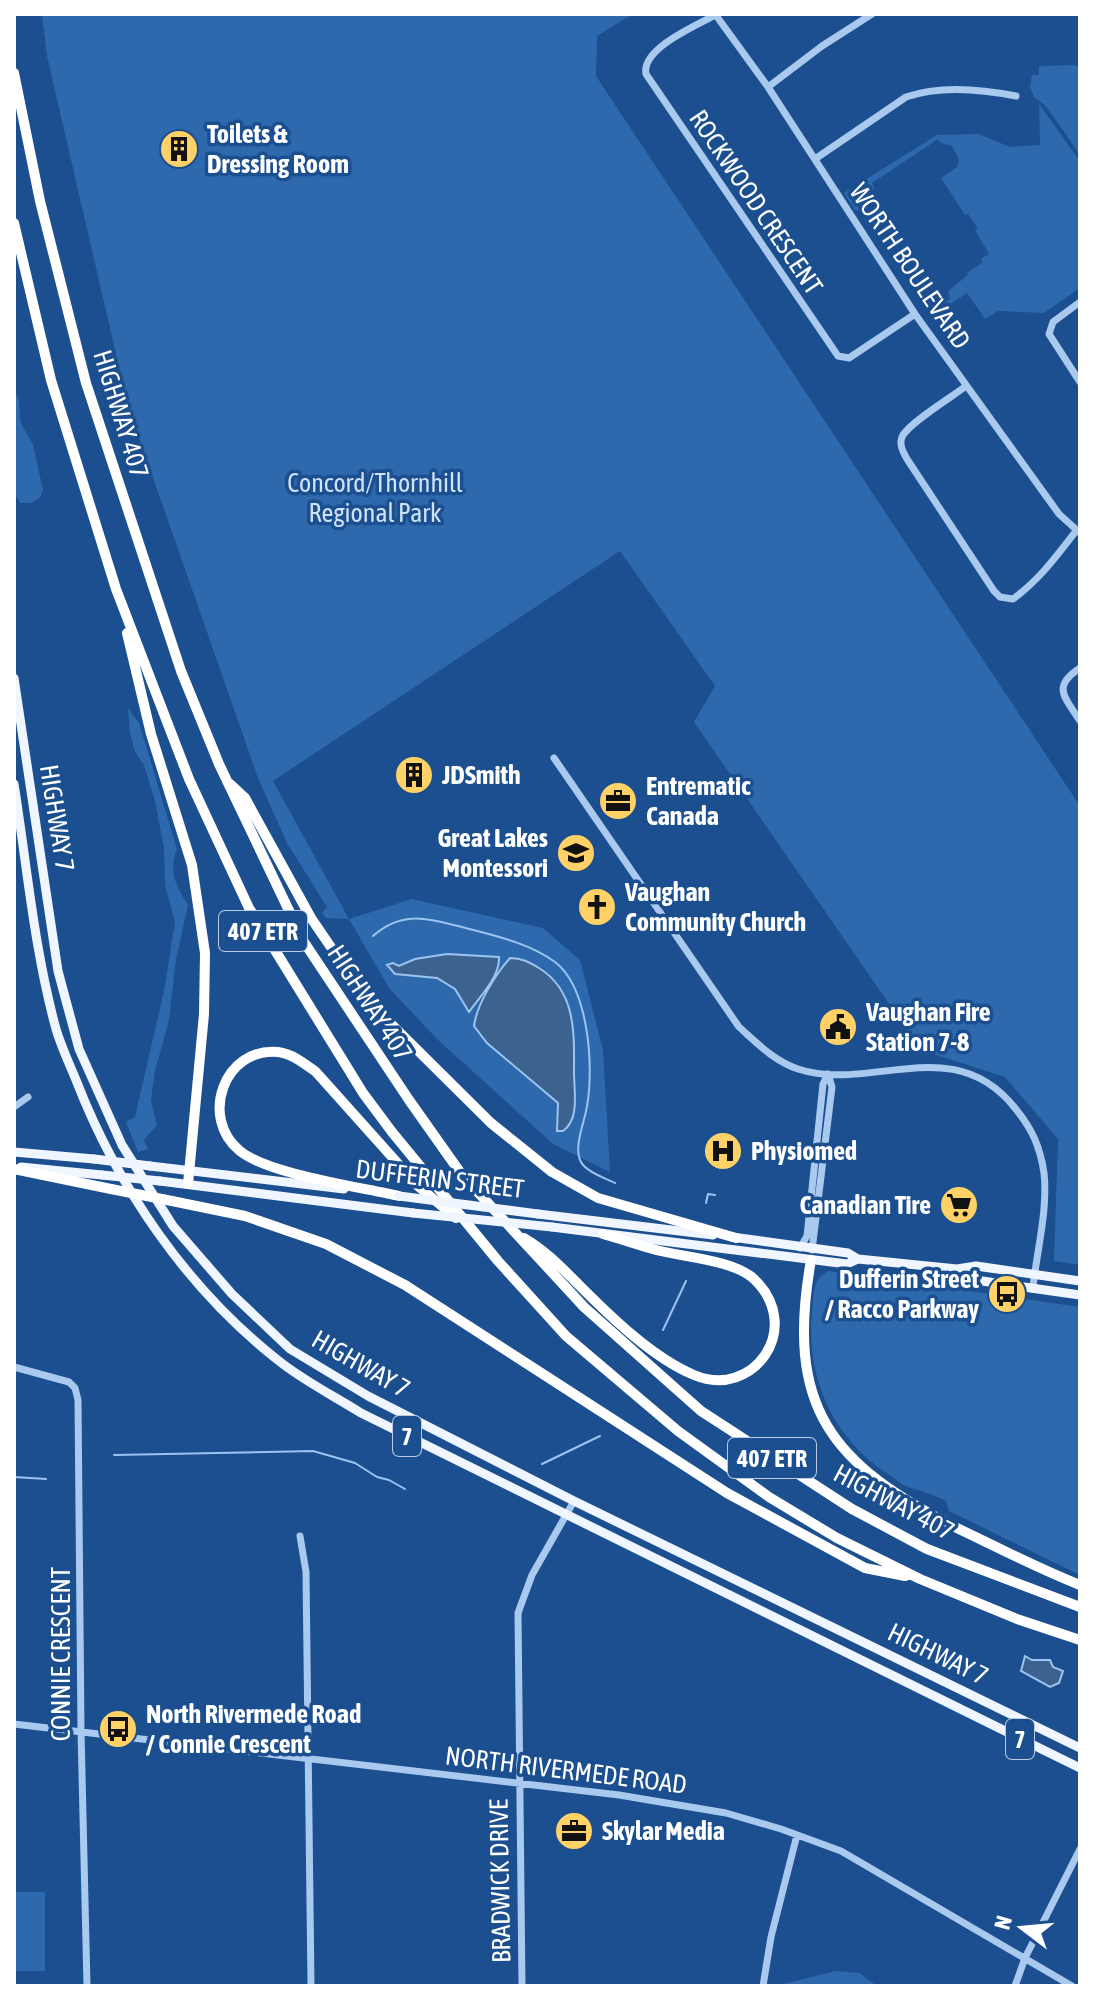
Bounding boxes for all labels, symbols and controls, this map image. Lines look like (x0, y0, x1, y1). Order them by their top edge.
street label: ROCKWOOD CRESCENT (683, 104, 829, 300)
place label: Toilets & Dressing Room (207, 119, 349, 179)
building icon: Toilets & Dressing Room (158, 128, 200, 170)
street label: WORTH BOULEVARD (843, 177, 977, 355)
street label: HIGHWAY 407 (87, 346, 155, 482)
park label: Concord/Thornhill Regional Park (287, 468, 463, 528)
building icon: JDSmith (393, 754, 435, 796)
place label: JDSmith (441, 760, 521, 790)
street label: HIGHWAY 7 (34, 762, 80, 874)
place label: Entrematic Canada (646, 771, 751, 831)
office icon: Entrematic Canada (597, 780, 639, 822)
place label: Great Lakes Montessori (438, 823, 548, 883)
school or university icon: Great Lakes Montessori (555, 832, 597, 874)
place label: Vaughan Community Church (624, 877, 806, 937)
church icon: Vaughan Community Church (576, 886, 618, 928)
road number: 407 ETR (219, 911, 307, 951)
street label: HIGHWAY 407 (321, 939, 419, 1067)
place label: Vaughan Fire Station 7-8 (865, 997, 991, 1057)
public building icon: Vaughan Fire Station 7-8 (817, 1006, 859, 1048)
hospital icon: Physiomed (702, 1130, 744, 1172)
place label: Physiomed (751, 1136, 857, 1166)
street label: DUFFERIN STREET (354, 1154, 526, 1204)
supermarket icon: Canadian Tire (938, 1184, 980, 1226)
place label: Canadian Tire (800, 1190, 931, 1220)
place label: Dufferin Street / Racco Parkway (825, 1264, 980, 1324)
bus stop icon: Dufferin Street / Racco Parkway (986, 1273, 1028, 1315)
street label: HIGHWAY 7 (307, 1324, 415, 1404)
road number: 7 (393, 1416, 421, 1456)
road number: 407 ETR (728, 1438, 816, 1478)
street label: HIGHWAY 407 (829, 1458, 959, 1546)
street label: CONNIE CRESCENT (46, 1566, 76, 1741)
street label: HIGHWAY 7 (883, 1617, 993, 1691)
place label: North Rivermede Road / Connie Crescent (146, 1699, 361, 1759)
bus stop icon: North Rivermede Road / Connie Crescent (97, 1708, 139, 1750)
road number: 7 (1006, 1719, 1034, 1759)
street label: NORTH RIVERMEDE ROAD (444, 1740, 688, 1800)
street label: BRADWICK DRIVE (484, 1799, 516, 1963)
office icon: Skylar Media (553, 1810, 595, 1852)
place label: Skylar Media (602, 1816, 725, 1846)
north arrow (982, 1888, 1062, 1968)
text: N (988, 1913, 1017, 1932)

